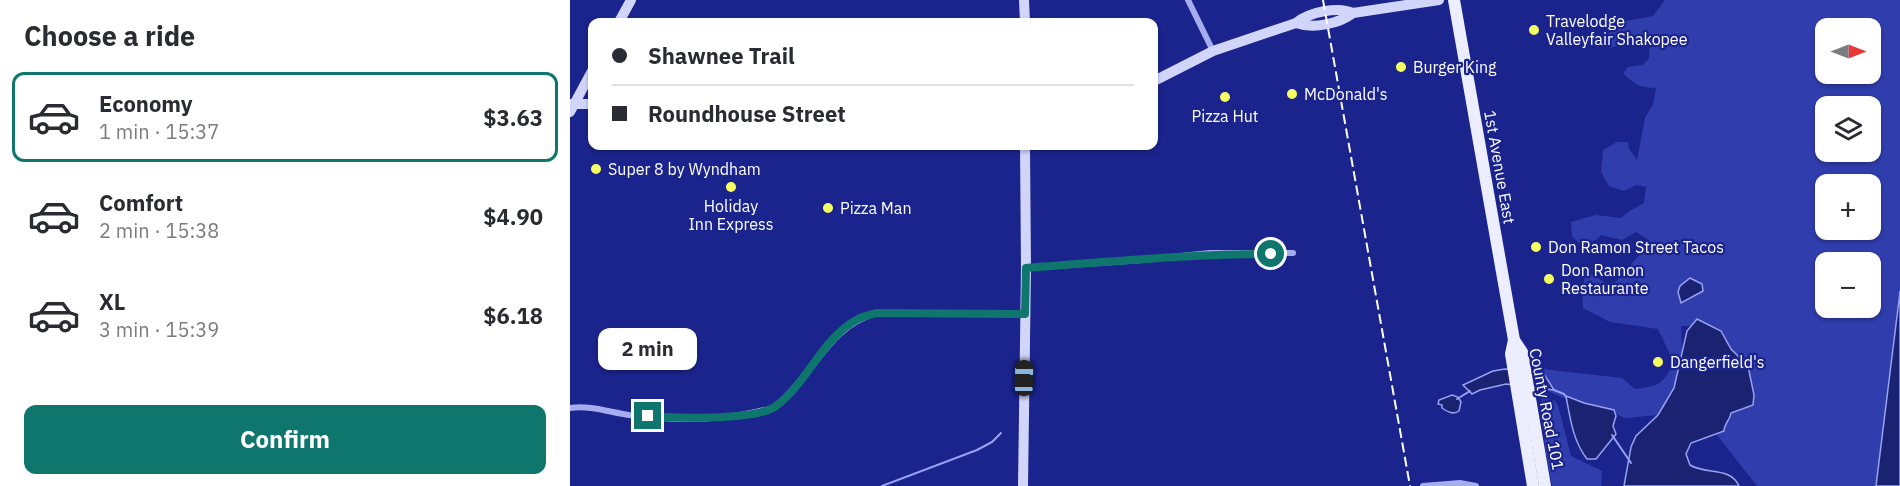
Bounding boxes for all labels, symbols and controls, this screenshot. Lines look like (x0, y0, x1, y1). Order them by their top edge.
place label: Travelodge Valleyfair Shakopee (1546, 11, 1688, 49)
text: Choose a ride (24, 18, 195, 53)
north arrow (1815, 18, 1881, 84)
map controls (1815, 18, 1881, 318)
marker: Travelodge Valleyfair Shakopee (1527, 23, 1541, 37)
text: Shawnee Trail (648, 41, 795, 70)
place label: Burger King (1413, 57, 1497, 77)
marker: Burger King (1394, 60, 1408, 74)
place label: McDonald's (1304, 84, 1388, 104)
marker: McDonald's (1285, 87, 1299, 101)
text: Economy (99, 89, 193, 118)
icon: car (27, 90, 81, 144)
marker: Pizza Hut (1218, 90, 1232, 104)
button: layers (1815, 96, 1881, 162)
text: Roundhouse Street (648, 99, 846, 128)
text: $3.63 (483, 103, 543, 132)
place label: Pizza Hut (1192, 106, 1258, 126)
street label: 1st Avenue East (1480, 109, 1520, 225)
text: 1 min · 15:37 (99, 118, 219, 145)
place label: Super 8 by Wyndham (608, 159, 761, 179)
marker: Super 8 by Wyndham (589, 162, 603, 176)
button: + (1815, 174, 1881, 240)
marker: Holiday Inn Express (724, 180, 738, 194)
text: Comfort (99, 188, 183, 217)
icon: car (27, 189, 81, 243)
place label: Holiday Inn Express (688, 196, 774, 234)
place label: Pizza Man (840, 198, 912, 218)
marker: Pizza Man (821, 201, 835, 215)
text: $4.90 (483, 202, 543, 231)
text: 2 min · 15:38 (99, 217, 219, 244)
place label: Don Ramon Street Tacos (1548, 237, 1724, 257)
route start (1257, 240, 1284, 267)
marker: Don Ramon Street Tacos (1529, 240, 1543, 254)
button: − (1815, 252, 1881, 318)
place label: Don Ramon Restaurante (1561, 260, 1649, 298)
marker: Don Ramon Restaurante (1542, 272, 1556, 286)
text: XL (99, 287, 125, 316)
icon: car (27, 288, 81, 342)
text: $6.18 (483, 301, 543, 330)
text: 3 min · 15:39 (99, 316, 219, 343)
callout: 2 min (598, 329, 698, 371)
text: 2 min (621, 335, 674, 362)
street label: County Road 101 (1525, 346, 1569, 472)
place label: Dangerfield's (1670, 352, 1765, 372)
marker: Dangerfield's (1651, 355, 1665, 369)
car (1015, 360, 1033, 396)
route end (634, 402, 661, 429)
button: Confirm (24, 405, 546, 474)

